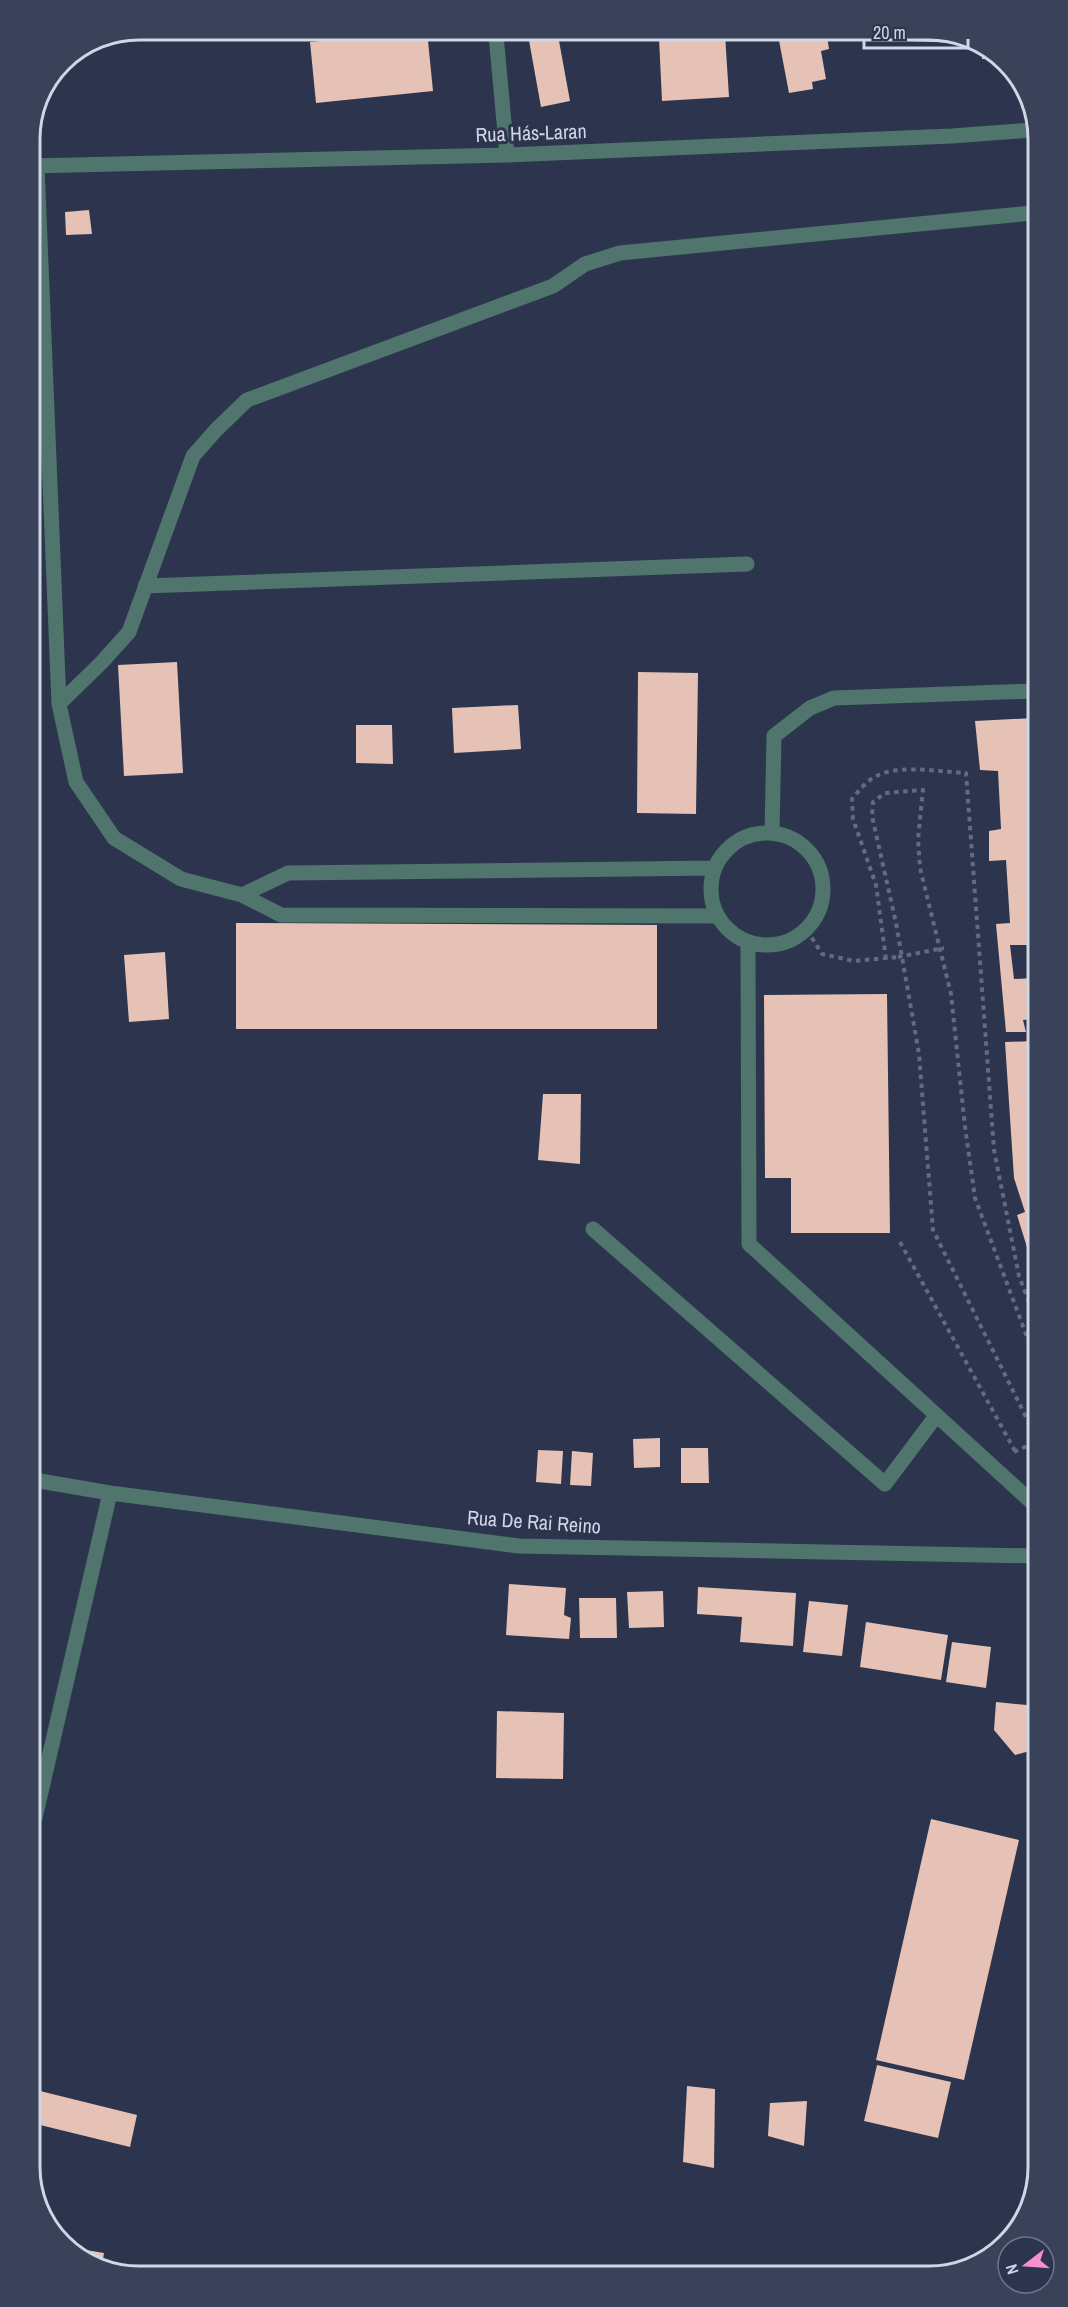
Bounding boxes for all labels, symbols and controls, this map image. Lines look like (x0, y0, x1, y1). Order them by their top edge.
scale bar (864, 12, 968, 50)
text: 20 m (873, 20, 906, 45)
street label: Rua Hás-Laran (475, 117, 587, 148)
street label: Rua De Rai Reino (466, 1503, 602, 1540)
north arrow (996, 2235, 1056, 2295)
text: N (1000, 2262, 1024, 2277)

